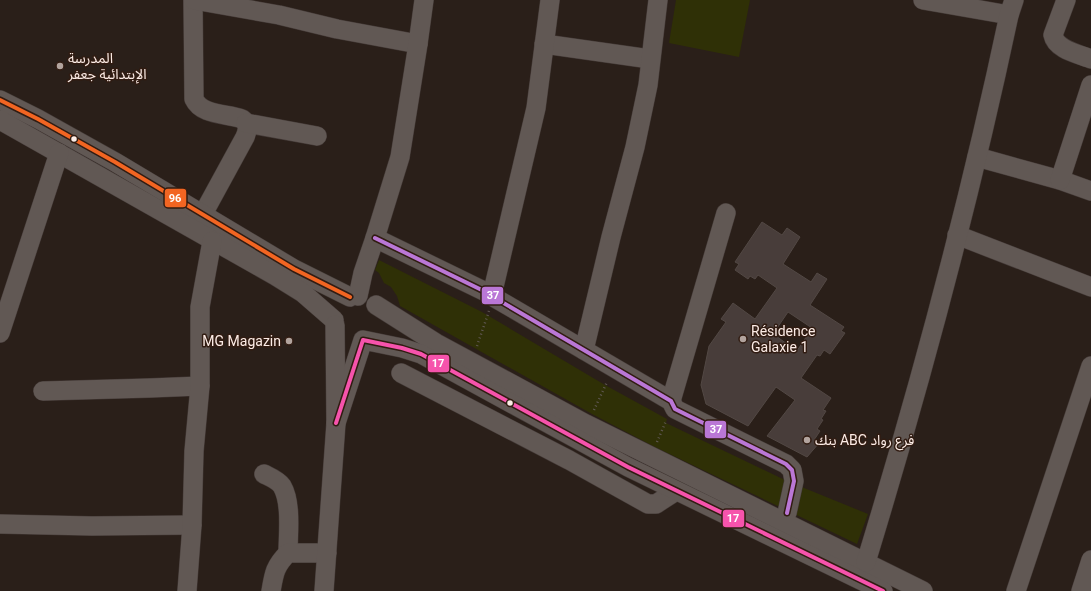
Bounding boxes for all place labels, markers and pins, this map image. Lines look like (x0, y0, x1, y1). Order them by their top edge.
place label: المدرسة الإبتدائية جعفر (67, 50, 147, 84)
marker: المدرسة الإبتدائية جعفر (55, 61, 65, 71)
unlabelled marker (69, 134, 79, 144)
place label: Résidence Galaxie 1 (751, 323, 815, 355)
place label: MG Magazin (202, 333, 281, 349)
marker: Résidence Galaxie 1 (738, 334, 748, 344)
marker: MG Magazin (284, 336, 294, 346)
unlabelled marker (505, 398, 515, 408)
place label: بنك ABC فرع رواد (815, 432, 914, 451)
marker: بنك ABC فرع رواد (802, 435, 812, 445)

